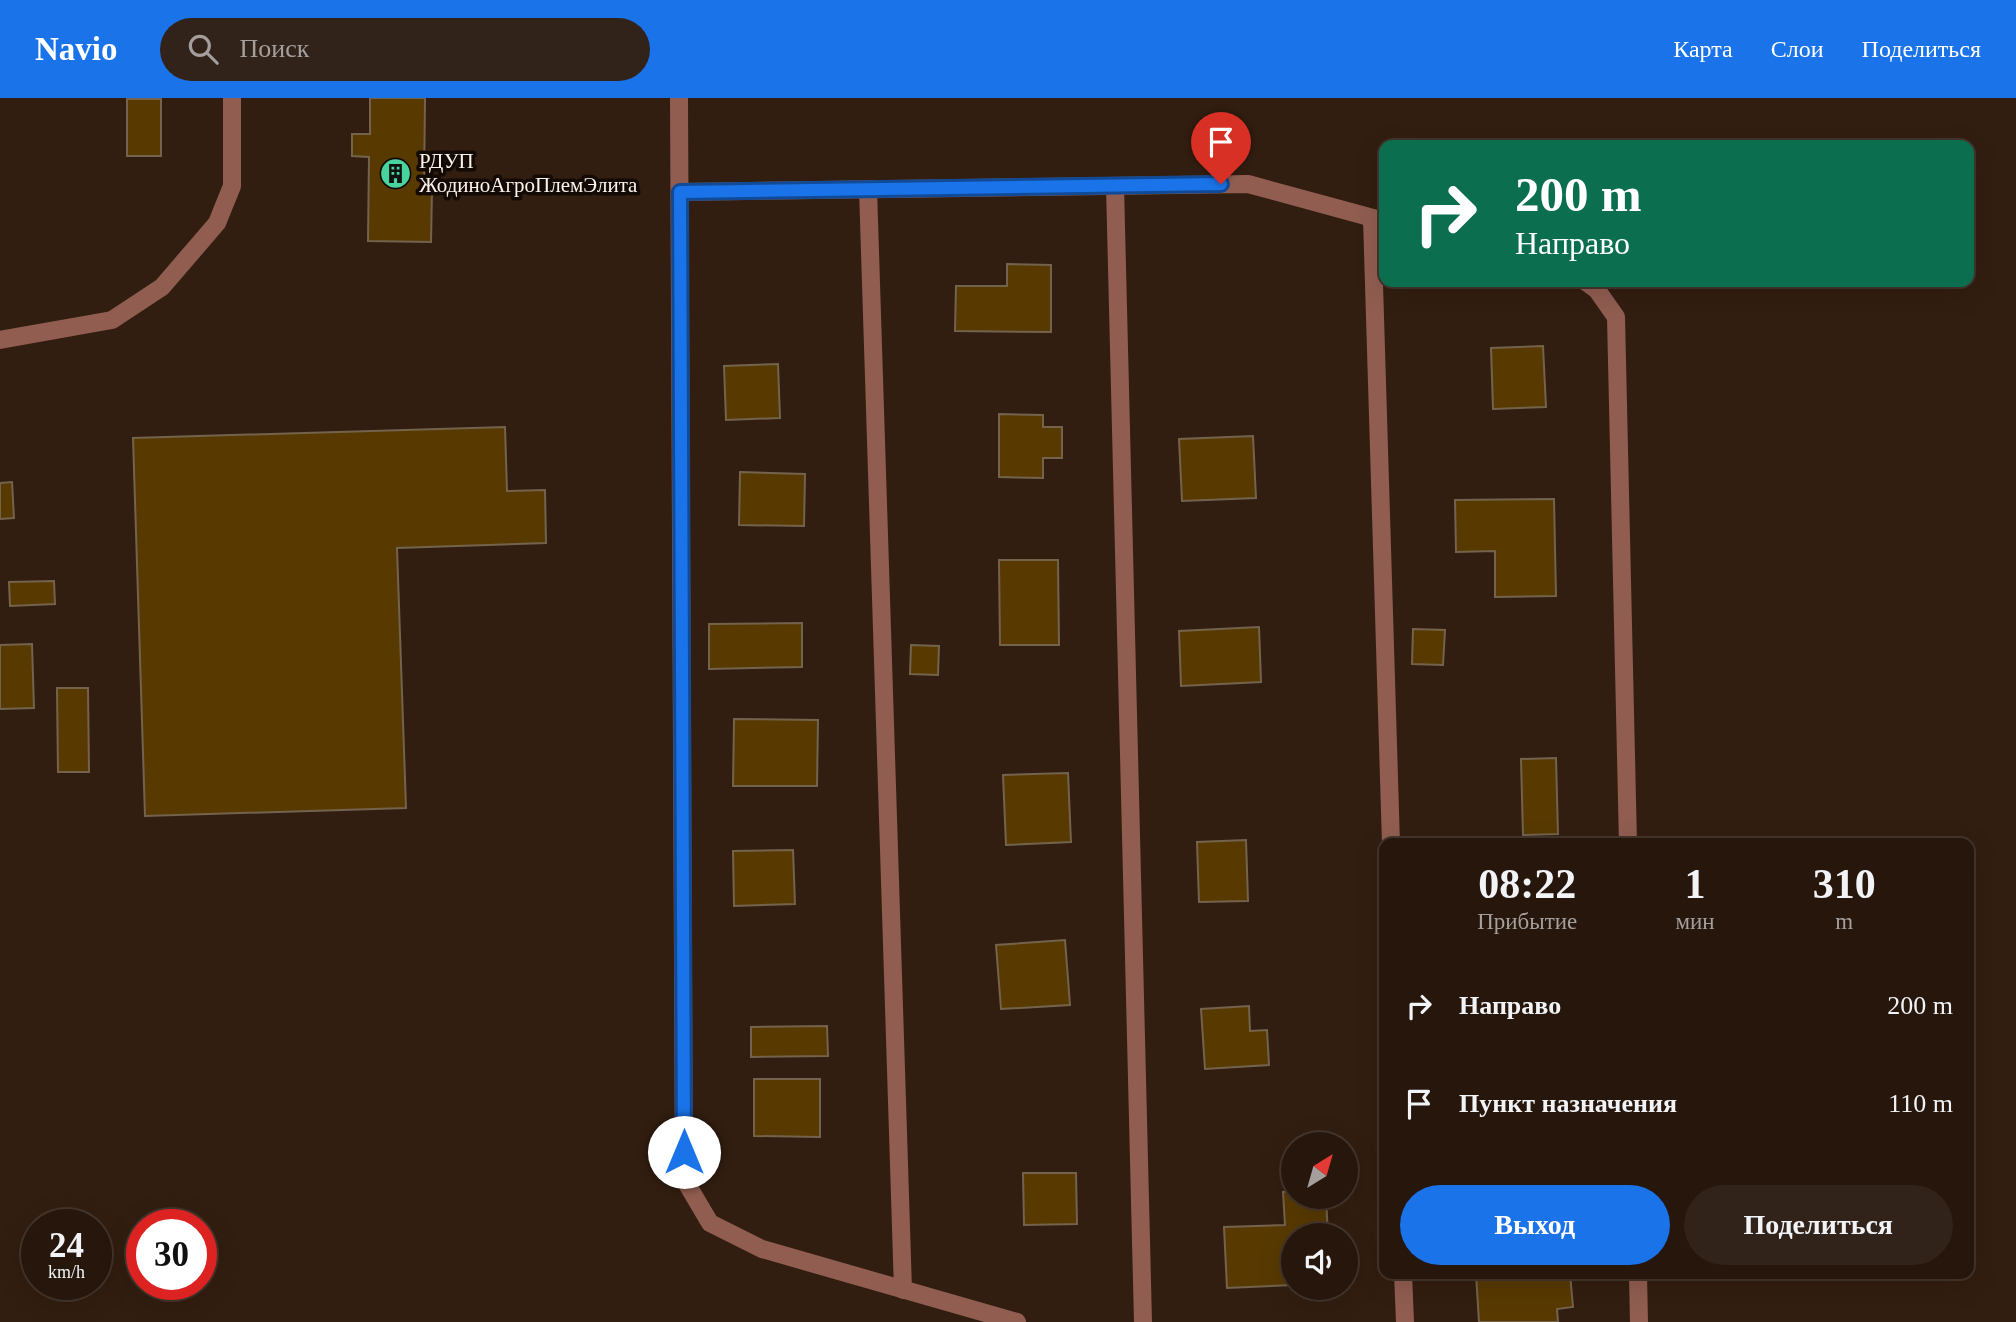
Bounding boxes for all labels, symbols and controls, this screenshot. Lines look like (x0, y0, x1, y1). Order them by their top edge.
search box (160, 18, 650, 81)
icon: search (184, 30, 222, 68)
text: Navio (35, 31, 118, 67)
text: Поиск (240, 34, 309, 63)
text: Карта (1673, 36, 1733, 62)
text: Слои (1771, 36, 1824, 62)
text: Поделиться (1862, 36, 1981, 62)
pin (1191, 112, 1251, 184)
icon: arrive (1202, 123, 1240, 161)
place label: РДУП ЖодиноАгроПлемЭлита (419, 149, 638, 197)
building icon: РДУП ЖодиноАгроПлемЭлита (379, 156, 413, 190)
text: 200 m (1515, 167, 1642, 222)
icon: right (1400, 168, 1491, 259)
text: Направо (1515, 225, 1630, 261)
text: 08:22 (1478, 861, 1576, 907)
text: 1 (1685, 861, 1706, 907)
text: 310 (1813, 861, 1876, 907)
text: Прибытие (1477, 909, 1577, 934)
text: мин (1675, 909, 1715, 934)
text: m (1835, 909, 1853, 934)
icon: right (1400, 987, 1438, 1025)
text: Направо (1459, 991, 1561, 1020)
text: 200 m (1887, 991, 1953, 1020)
icon: arrive (1400, 1085, 1438, 1123)
text: Пункт назначения (1459, 1089, 1677, 1118)
text: 110 m (1888, 1089, 1953, 1118)
position arrow (647, 1115, 721, 1189)
north arrow (1281, 1132, 1358, 1209)
map controls (1281, 1132, 1358, 1300)
button: Выход (1400, 1185, 1670, 1265)
button: Поделиться (1684, 1185, 1953, 1265)
speed limit sign: 30 (126, 1209, 217, 1300)
button: sound (1281, 1223, 1358, 1300)
text: 24 (49, 1226, 84, 1265)
text: km/h (48, 1262, 85, 1282)

